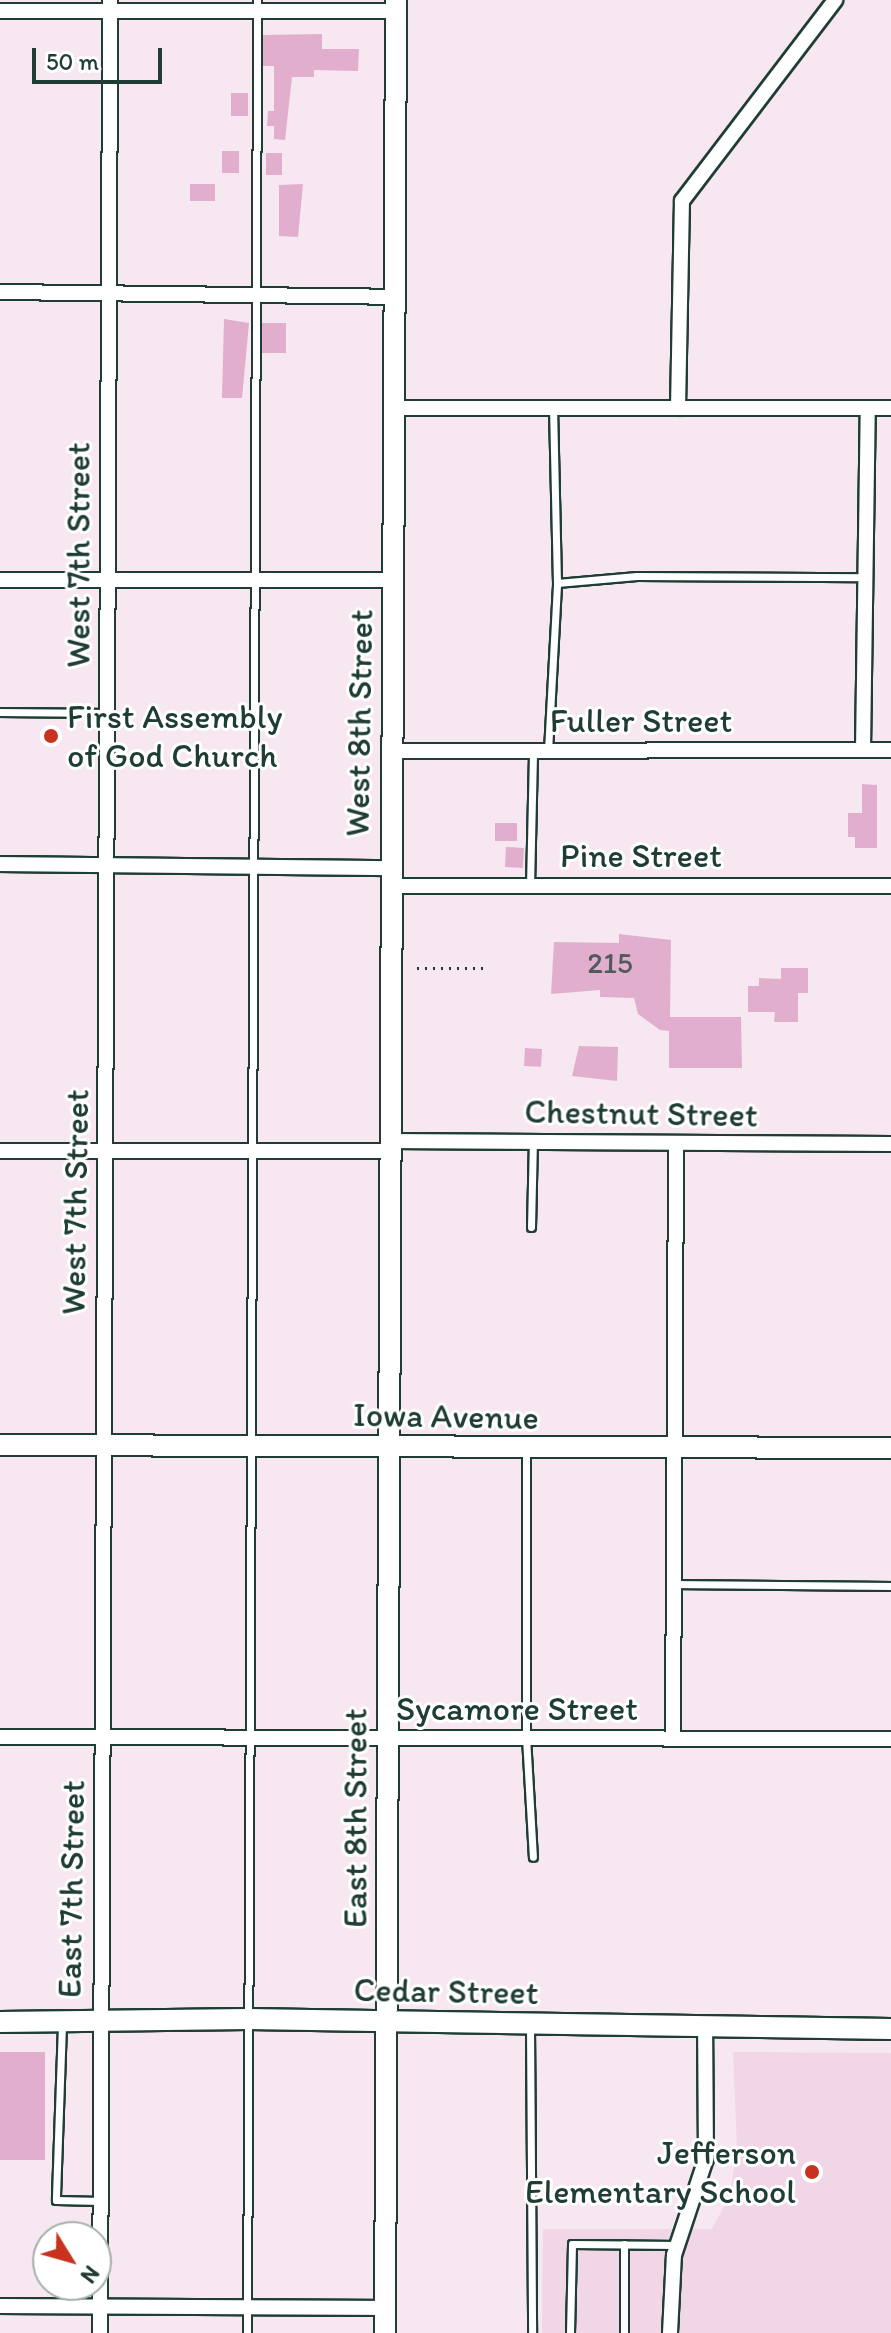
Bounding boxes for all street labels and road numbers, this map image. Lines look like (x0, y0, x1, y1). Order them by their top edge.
street label: West 7th Street (58, 443, 98, 667)
street label: West 8th Street (337, 610, 381, 836)
street label: Fuller Street (550, 701, 732, 741)
street label: Pine Street (561, 836, 721, 876)
street label: West 7th Street (53, 1090, 97, 1314)
street label: Chestnut Street (525, 1091, 757, 1135)
street label: Iowa Avenue (354, 1394, 538, 1438)
street label: Sycamore Street (396, 1689, 638, 1729)
street label: East 8th Street (335, 1709, 375, 1927)
street label: East 7th Street (49, 1780, 93, 1998)
street label: Cedar Street (354, 1969, 538, 2013)

